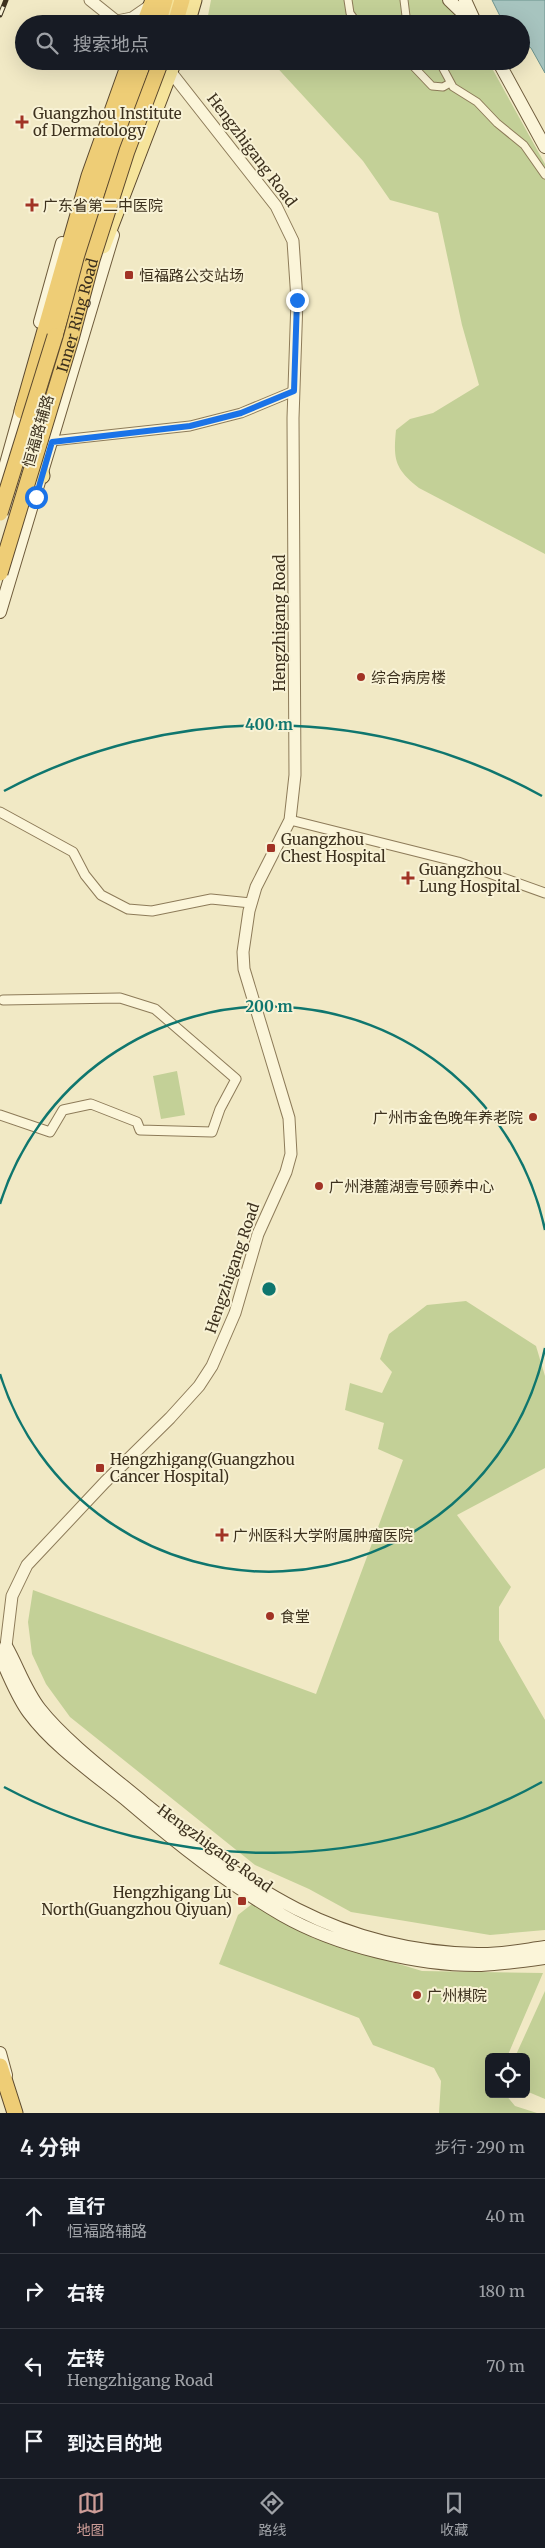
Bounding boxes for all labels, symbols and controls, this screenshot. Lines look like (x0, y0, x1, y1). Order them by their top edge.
search box (15, 15, 530, 70)
icon: search (33, 29, 61, 57)
text: 搜索地点 (73, 32, 149, 56)
street label: Hengzhigang Road (203, 90, 301, 210)
place label: Guangzhou Institute of Dermatology (33, 104, 182, 140)
marker: Guangzhou Institute of Dermatology (15, 115, 29, 129)
place label: 广东省第二中医院 (43, 196, 163, 215)
marker: 广东省第二中医院 (25, 198, 39, 212)
street label: Inner Ring Road (52, 256, 102, 375)
place label: 恒福路公交站场 (139, 266, 244, 285)
marker: 恒福路公交站场 (123, 269, 135, 281)
route end (286, 289, 309, 312)
street label: 恒福路辅路 (19, 392, 57, 470)
route start (25, 486, 48, 509)
street label: Hengzhigang Road (270, 554, 289, 692)
place label: 综合病房楼 (371, 668, 446, 687)
marker: 综合病房楼 (355, 671, 367, 683)
text: 400 m (245, 715, 293, 734)
place label: Guangzhou Chest Hospital (281, 830, 386, 866)
marker: Guangzhou Chest Hospital (265, 842, 277, 854)
place label: Guangzhou Lung Hospital (419, 860, 521, 896)
marker: Guangzhou Lung Hospital (401, 871, 415, 885)
text: 200 m (245, 997, 293, 1016)
place label: 广州市金色晚年养老院 (373, 1108, 523, 1127)
marker: 广州市金色晚年养老院 (527, 1111, 539, 1123)
place label: 广州港麓湖壹号颐养中心 (329, 1177, 494, 1196)
marker: 广州港麓湖壹号颐养中心 (313, 1180, 325, 1192)
street label: Hengzhigang Road (201, 1200, 263, 1336)
centre of rings (260, 1280, 278, 1298)
place label: Hengzhigang(Guangzhou Cancer Hospital) (110, 1450, 295, 1486)
marker: Hengzhigang(Guangzhou Cancer Hospital) (94, 1462, 106, 1474)
place label: 广州医科大学附属肿瘤医院 (233, 1526, 413, 1545)
marker: 广州医科大学附属肿瘤医院 (215, 1528, 229, 1542)
place label: 食堂 (280, 1607, 310, 1626)
marker: 食堂 (264, 1610, 276, 1622)
street label: Hengzhigang Road (154, 1800, 276, 1896)
place label: Hengzhigang Lu North(Guangzhou Qiyuan) (41, 1883, 232, 1919)
marker: Hengzhigang Lu North(Guangzhou Qiyuan) (236, 1895, 248, 1907)
place label: 广州棋院 (427, 1986, 487, 2005)
marker: 广州棋院 (411, 1989, 423, 2001)
map controls (485, 2053, 530, 2098)
button: locate (485, 2053, 530, 2098)
text: 4 分钟 (20, 2134, 80, 2161)
text: 步行 · 290 m (435, 2137, 525, 2157)
text: 直行 (67, 2194, 105, 2218)
icon: ahead (20, 2202, 48, 2230)
text: 40 m (485, 2206, 525, 2226)
text: 恒福路辅路 (67, 2221, 147, 2241)
icon: right (20, 2277, 48, 2305)
text: 右转 (67, 2281, 105, 2305)
text: 180 m (479, 2281, 525, 2301)
text: 左转 (67, 2346, 105, 2370)
icon: left (20, 2352, 48, 2380)
text: 70 m (486, 2356, 525, 2376)
text: Hengzhigang Road (67, 2370, 213, 2390)
icon: arrive (20, 2427, 48, 2455)
text: 到达目的地 (67, 2431, 162, 2455)
tab: 地图 (77, 2489, 105, 2539)
tab: 路线 (258, 2489, 286, 2539)
tab: 收藏 (440, 2489, 468, 2539)

